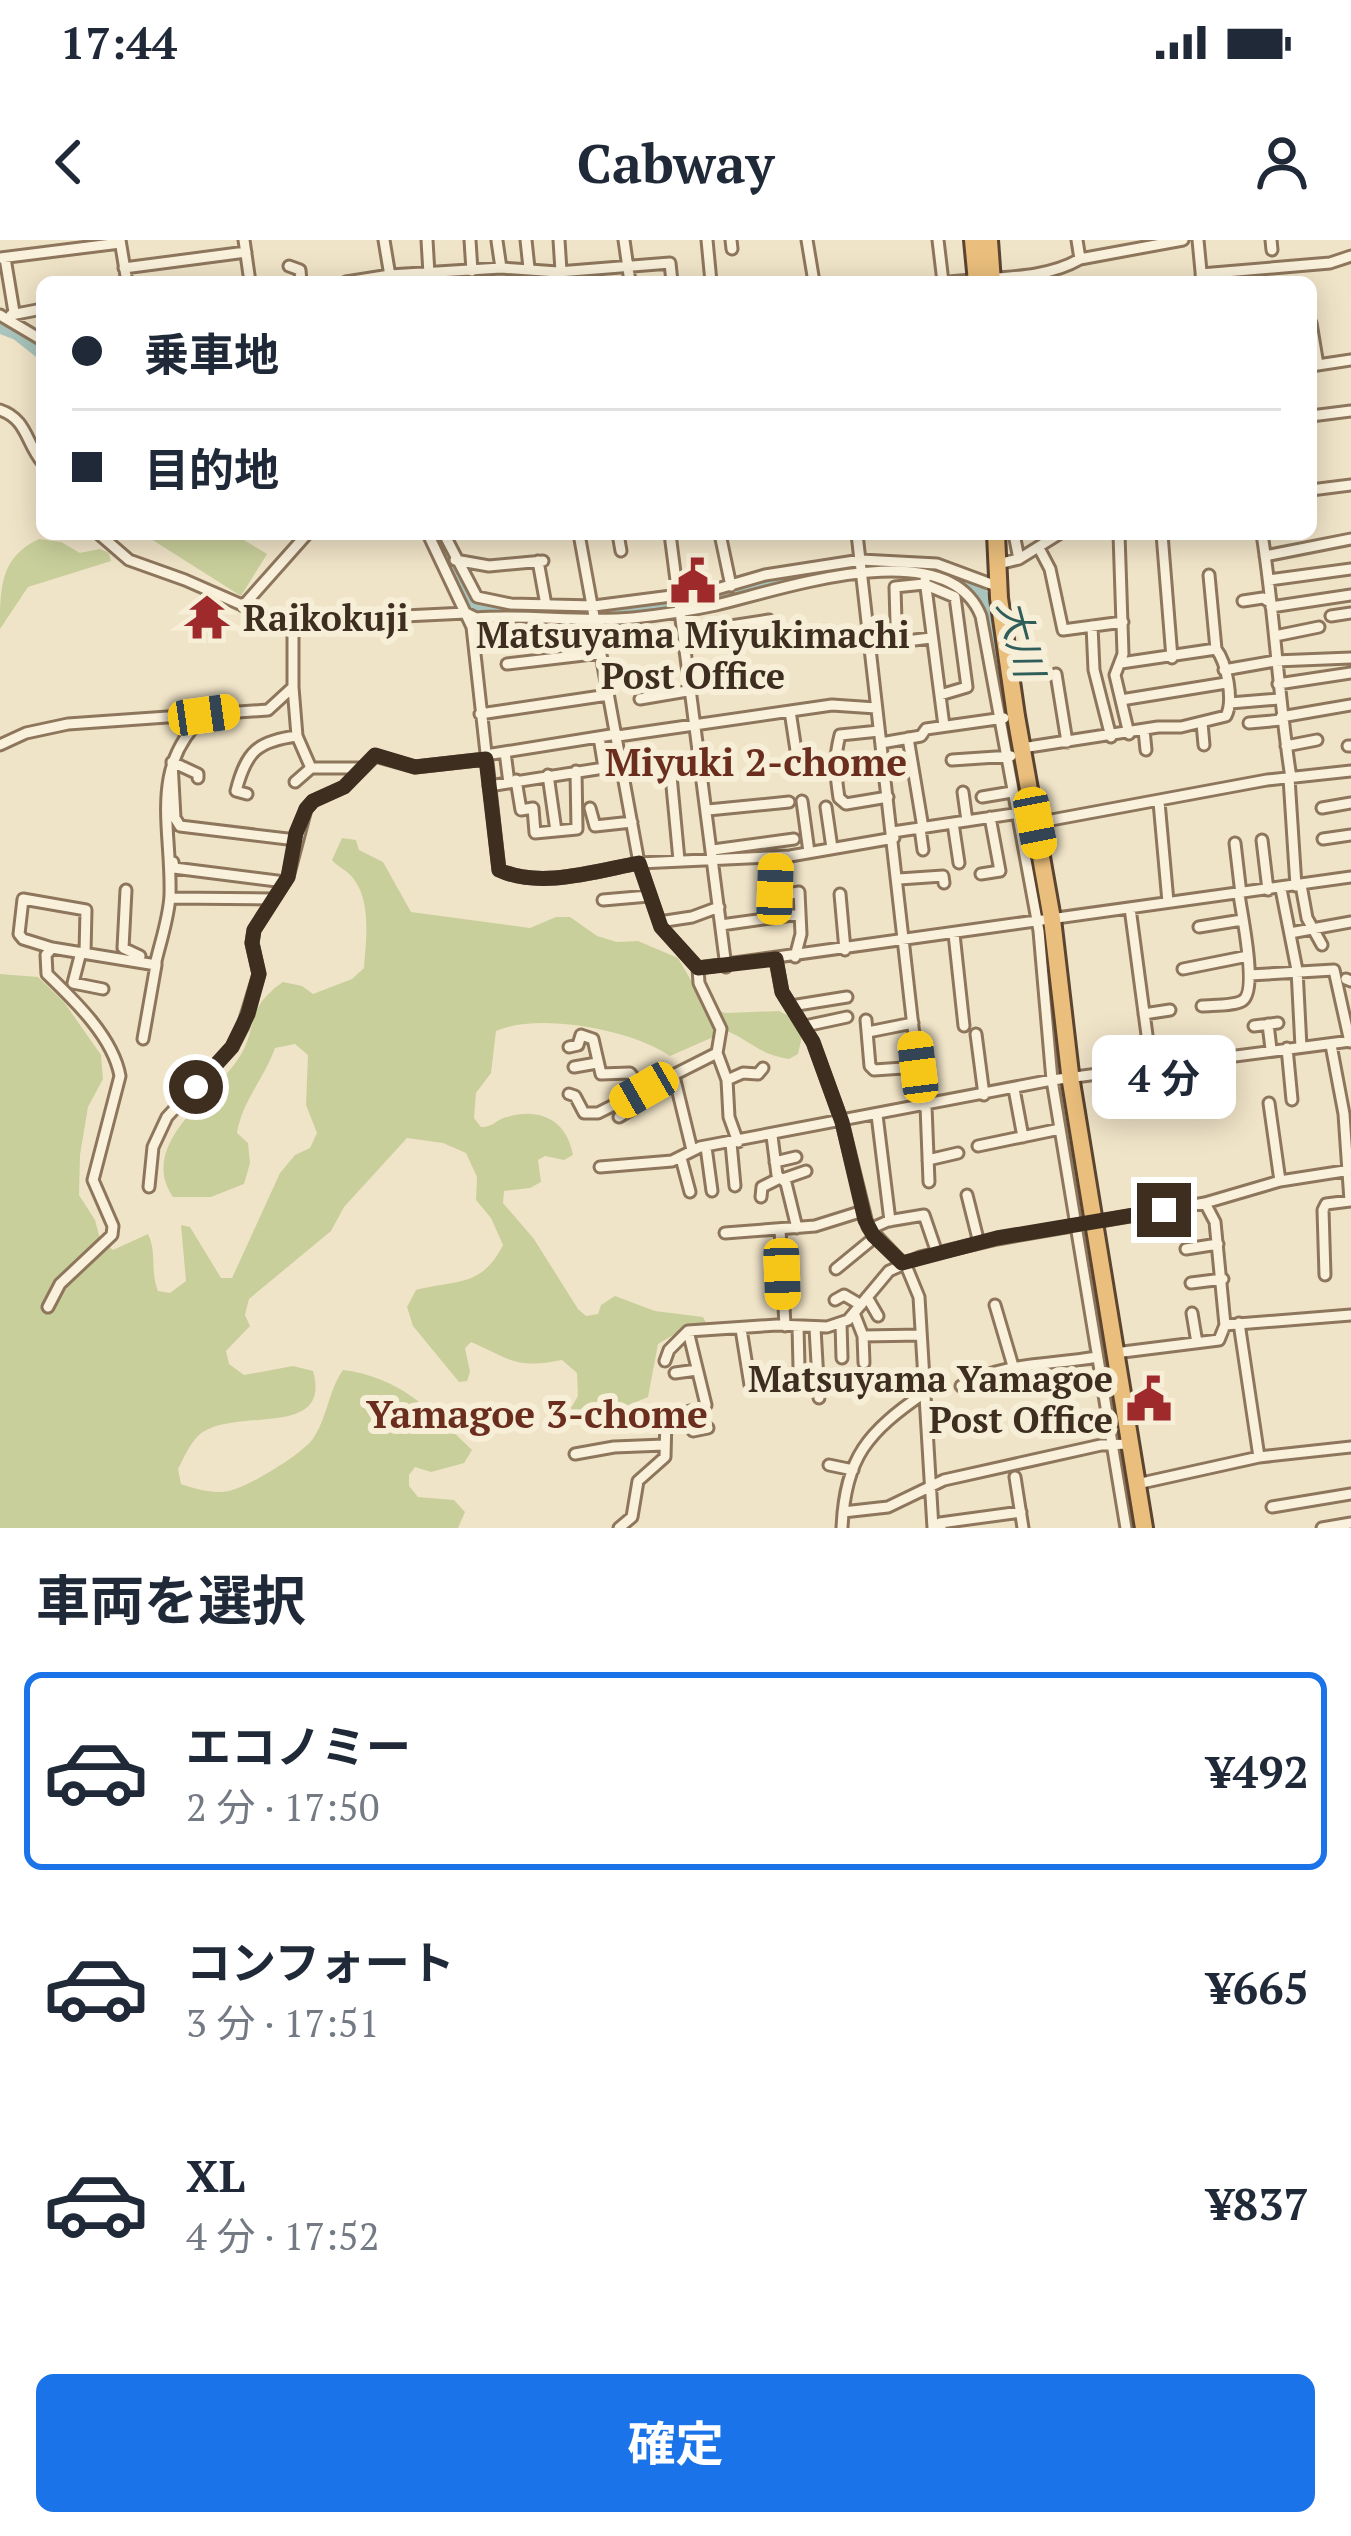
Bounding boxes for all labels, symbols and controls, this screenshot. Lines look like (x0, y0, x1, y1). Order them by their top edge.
text: 17:44 (60, 12, 177, 72)
text: Cabway (577, 127, 774, 198)
icon: back (36, 129, 102, 195)
icon: person (1249, 129, 1315, 195)
text: 乗車地 (144, 324, 279, 384)
text: 目的地 (144, 439, 279, 499)
public building icon: Matsuyama Miyukimachi Post Office (668, 556, 718, 606)
temple icon: Raikokuji (182, 592, 232, 642)
place label: Raikokuji (243, 594, 409, 641)
water label: 大川 (987, 594, 1058, 686)
place label: Matsuyama Miyukimachi Post Office (476, 611, 910, 699)
car (166, 692, 242, 738)
district label: Miyuki 2-chome (605, 735, 907, 787)
car (1010, 784, 1060, 862)
car (756, 852, 794, 926)
car (896, 1029, 940, 1105)
callout: 4 分 (1092, 1036, 1236, 1120)
text: 4 分 (1128, 1051, 1200, 1103)
car (604, 1056, 684, 1124)
route start (169, 1060, 223, 1114)
route end (1137, 1183, 1191, 1237)
car (763, 1237, 801, 1311)
place label: Matsuyama Yamagoe Post Office (748, 1355, 1113, 1443)
public building icon: Matsuyama Yamagoe Post Office (1124, 1374, 1174, 1424)
district label: Yamagoe 3-chome (366, 1387, 708, 1439)
text: 車両を選択 (36, 1564, 306, 1635)
text: エコノミー (186, 1716, 411, 1776)
icon: car (42, 1717, 150, 1825)
text: ¥492 (1207, 1741, 1309, 1801)
text: 2 分 · 17:50 (186, 1780, 379, 1832)
text: コンフォート (186, 1932, 455, 1992)
icon: car (42, 1933, 150, 2041)
text: ¥665 (1207, 1957, 1309, 2017)
text: 3 分 · 17:51 (186, 1996, 379, 2048)
text: XL (186, 2145, 245, 2205)
icon: car (42, 2149, 150, 2257)
text: ¥837 (1207, 2173, 1309, 2233)
text: 4 分 · 17:52 (186, 2209, 379, 2261)
button: 確定 (36, 2374, 1315, 2512)

